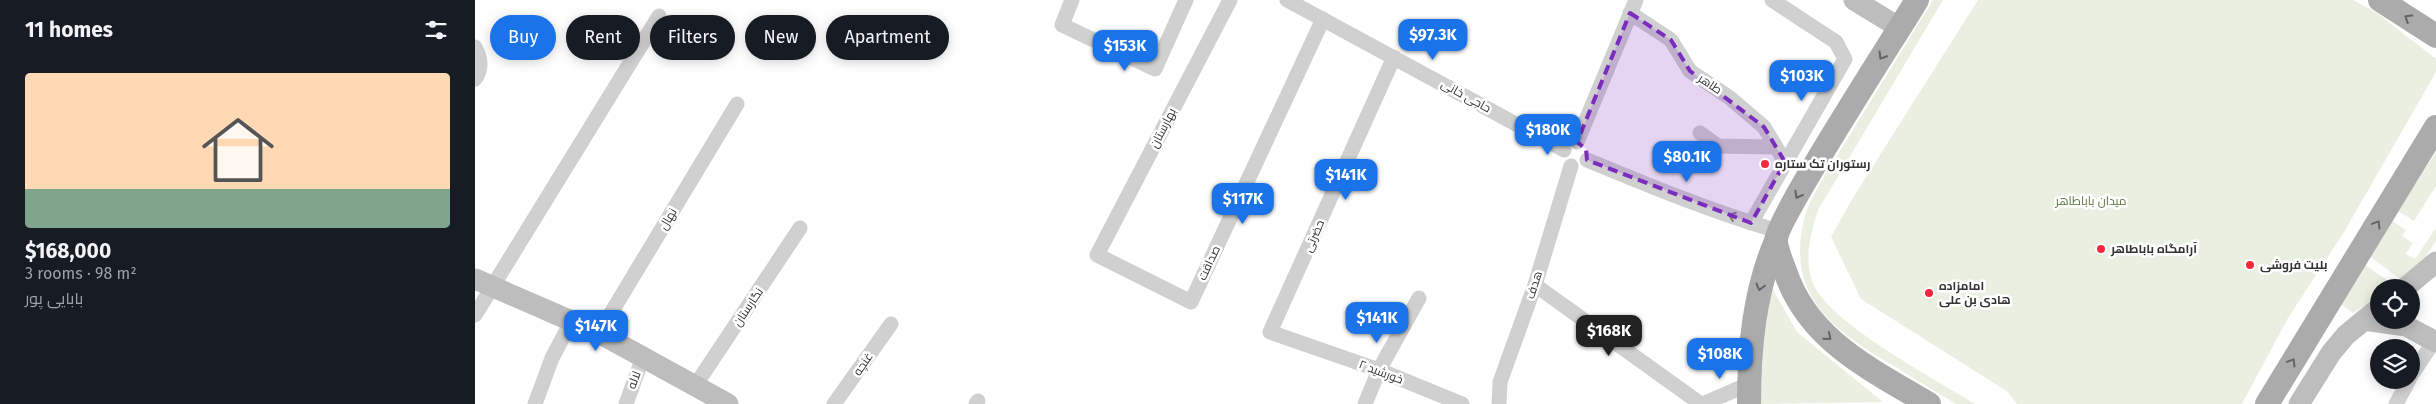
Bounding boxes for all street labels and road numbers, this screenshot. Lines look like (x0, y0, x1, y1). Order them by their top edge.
street label: طاهر (1695, 70, 1725, 97)
street label: حاجی خانی (1439, 77, 1493, 115)
street label: بهارستان (1147, 106, 1179, 150)
street label: نهال (656, 206, 680, 232)
street label: حضرتی (1301, 218, 1327, 254)
street label: صداقت (1195, 243, 1223, 283)
street label: هدف (1523, 269, 1545, 301)
street label: نگارستان (730, 285, 766, 329)
street label: غنچه (850, 350, 877, 379)
street label: خورشید ۲ (1357, 357, 1405, 387)
street label: لاله (624, 369, 644, 391)

